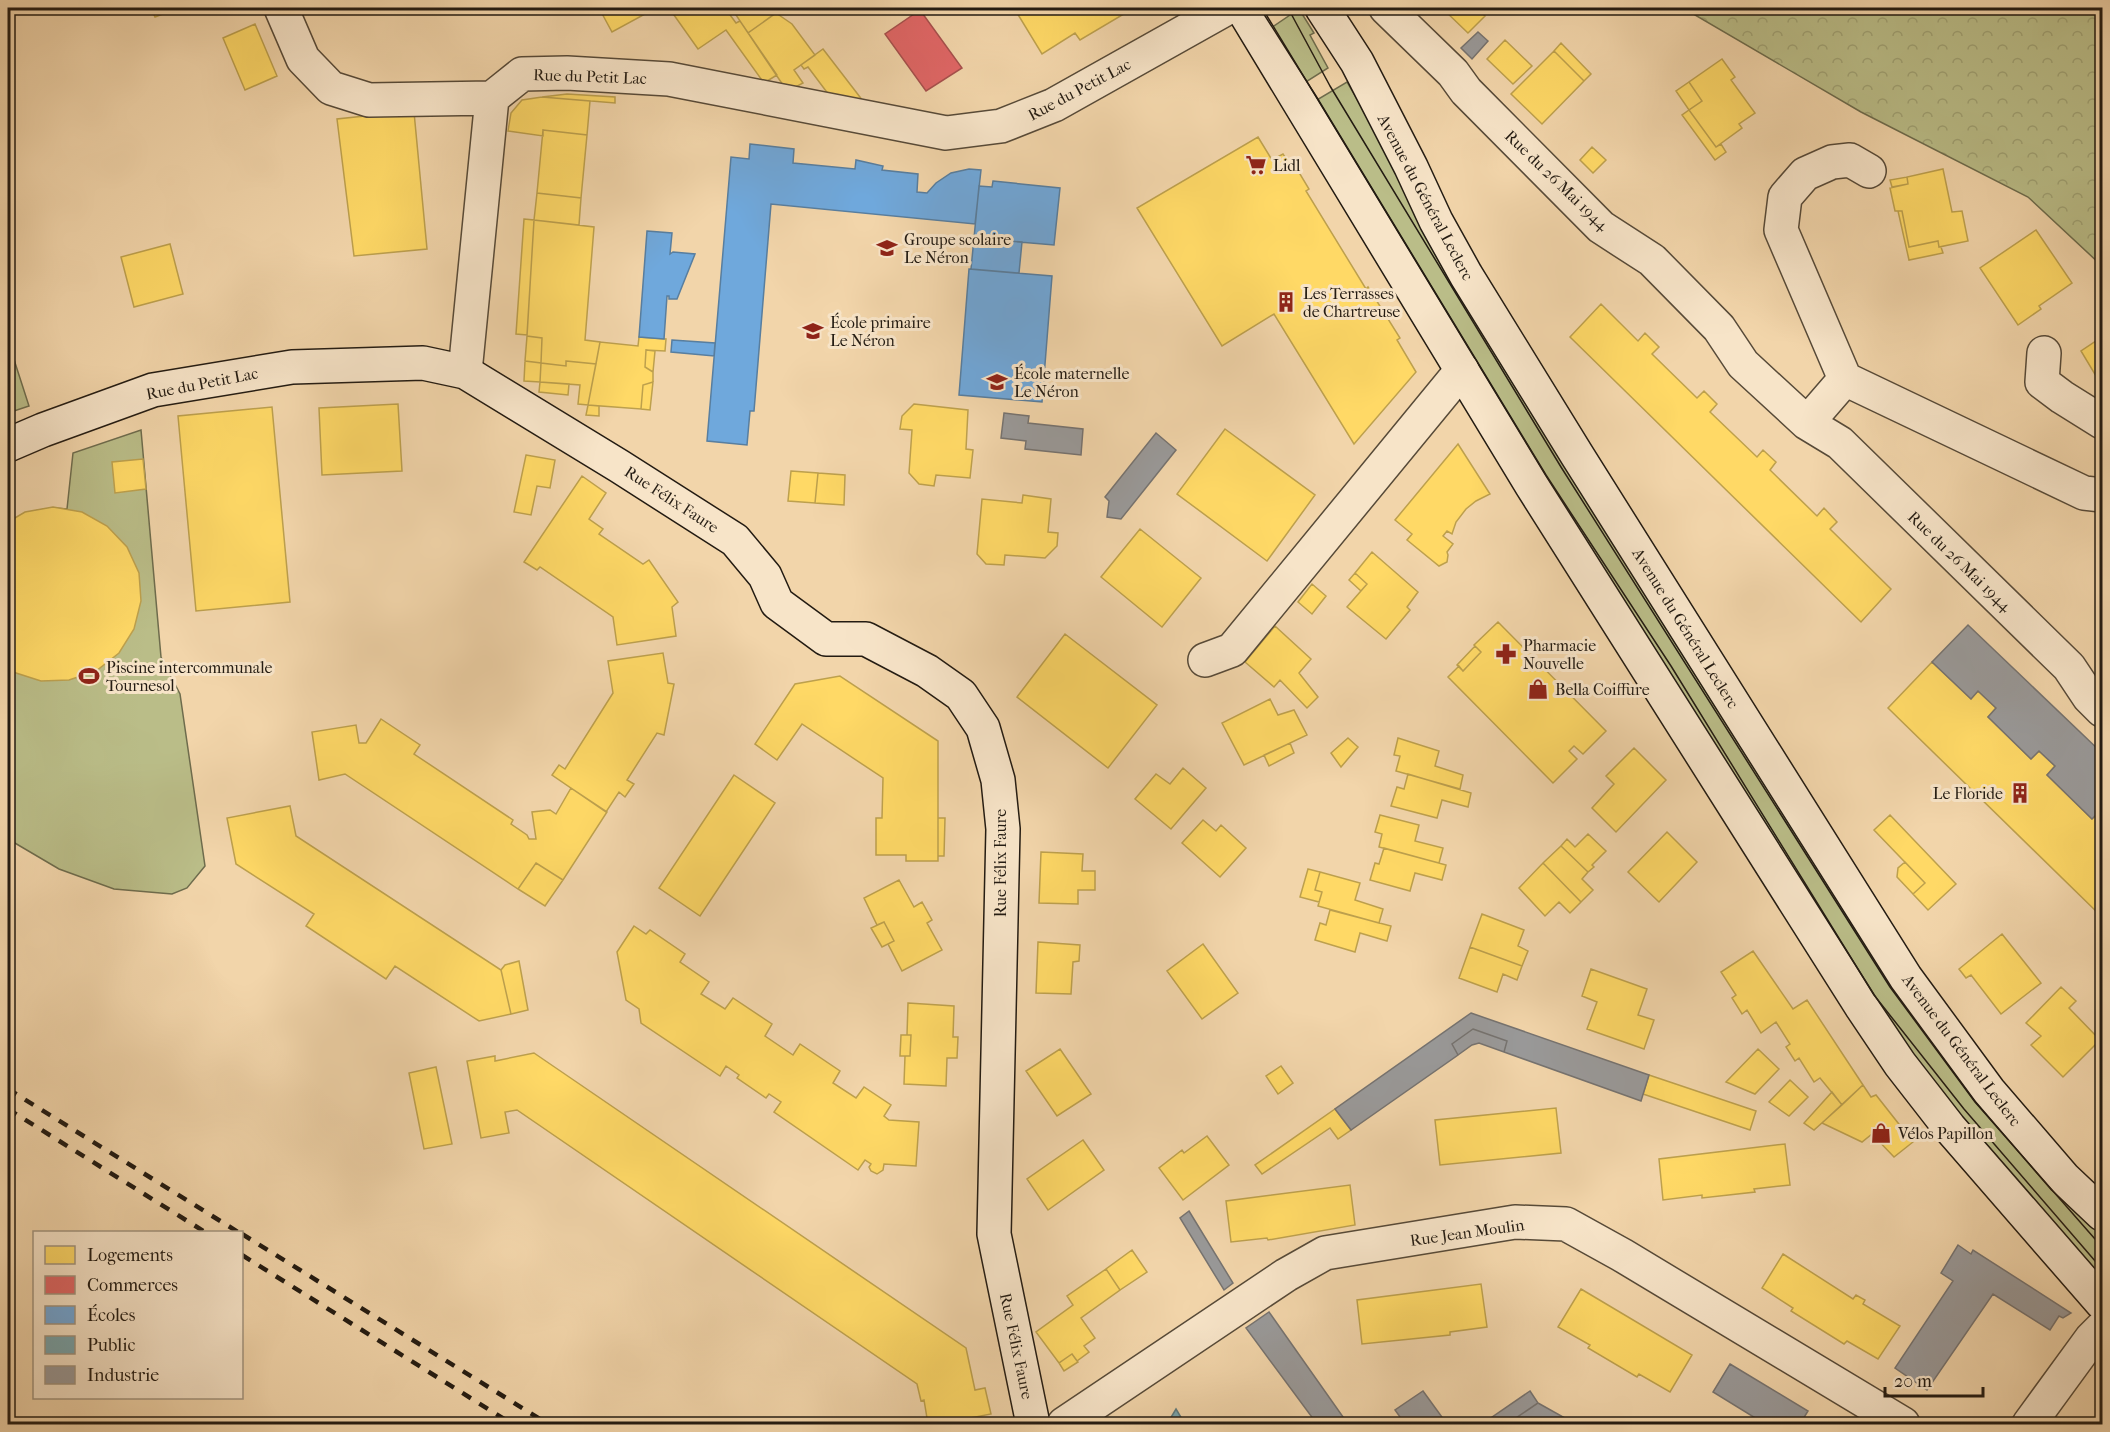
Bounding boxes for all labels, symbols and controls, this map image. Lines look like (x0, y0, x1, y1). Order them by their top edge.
street label: Rue du Petit Lac (1025, 54, 1134, 125)
street label: Rue du Petit Lac (533, 65, 647, 88)
street label: Avenue du Général Leclerc (1373, 110, 1477, 284)
street label: Rue du 26 Mai 1944 (1501, 126, 1613, 235)
supermarket icon: Lidl (1244, 153, 1268, 177)
place label: Lidl (1273, 156, 1301, 175)
place label: Groupe scolaire Le Néron (904, 230, 1011, 267)
school or university icon: Groupe scolaire Le Néron (875, 236, 899, 260)
place label: Les Terrasses de Chartreuse (1303, 284, 1400, 321)
building icon: Les Terrasses de Chartreuse (1274, 290, 1298, 314)
place label: École primaire Le Néron (830, 312, 931, 350)
school or university icon: École primaire Le Néron (801, 319, 825, 343)
street label: Rue du Petit Lac (144, 363, 260, 404)
place label: École maternelle Le Néron (1014, 363, 1129, 401)
school or university icon: École maternelle Le Néron (985, 370, 1009, 394)
street label: Rue Félix Faure (621, 462, 722, 537)
street label: Rue du 26 Mai 1944 (1904, 507, 2016, 616)
street label: Avenue du Général Leclerc (1628, 544, 1743, 712)
place label: Pharmacie Nouvelle (1523, 636, 1596, 673)
pharmacy icon: Pharmacie Nouvelle (1494, 642, 1518, 666)
place label: Piscine intercommunale Tournesol (106, 658, 272, 695)
sports icon: Piscine intercommunale Tournesol (77, 664, 101, 688)
shop icon: Bella Coiffure (1526, 677, 1550, 701)
place label: Bella Coiffure (1555, 680, 1650, 699)
building icon: Le Floride (2008, 781, 2032, 805)
place label: Le Floride (1933, 784, 2003, 803)
street label: Rue Félix Faure (991, 809, 1010, 917)
street label: Avenue du Général Leclerc (1898, 970, 2025, 1130)
shop icon: Vélos Papillon (1869, 1121, 1893, 1145)
place label: Vélos Papillon (1897, 1124, 1994, 1143)
street label: Rue Jean Moulin (1409, 1215, 1526, 1250)
legend (33, 1231, 243, 1399)
text: Logements (87, 1245, 173, 1266)
text: Commerces (87, 1275, 178, 1296)
street label: Rue Félix Faure (996, 1291, 1037, 1401)
text: Écoles (87, 1304, 136, 1326)
text: Public (87, 1335, 135, 1356)
scale bar (1885, 1360, 1982, 1398)
text: Industrie (87, 1365, 159, 1386)
text: 20 m (1894, 1371, 1932, 1392)

